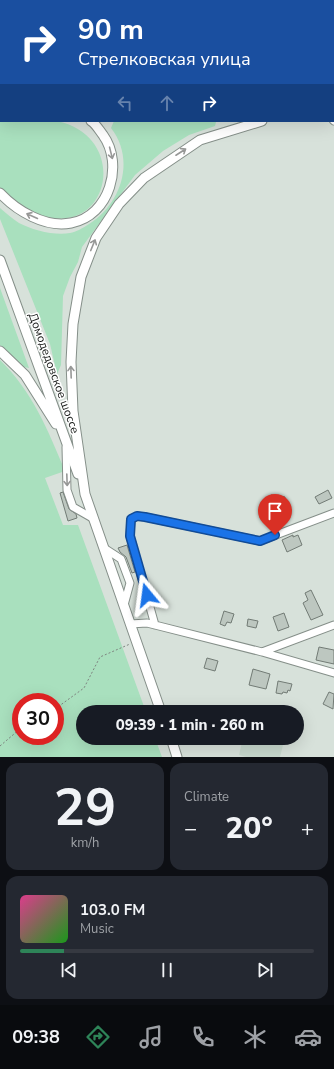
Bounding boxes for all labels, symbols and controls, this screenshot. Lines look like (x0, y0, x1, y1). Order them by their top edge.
text: 90 m (78, 11, 144, 49)
icon: right (12, 16, 64, 68)
text: Стрелковская улица (78, 47, 251, 71)
icon: left (114, 92, 136, 114)
icon: ahead (156, 92, 178, 114)
icon: right (198, 92, 220, 114)
one-way arrow (108, 147, 116, 160)
one-way arrow (175, 147, 187, 155)
one-way arrow (26, 211, 38, 219)
one-way arrow (90, 239, 98, 251)
street label: Домодедовское шоссе (25, 310, 83, 436)
one-way arrow (68, 366, 75, 379)
one-way arrow (63, 473, 71, 486)
pin (258, 494, 292, 535)
icon: arrive (264, 500, 286, 522)
position arrow (126, 574, 168, 616)
speed limit sign: 30 (12, 693, 64, 745)
text: 09:39 · 1 min · 260 m (116, 715, 264, 735)
text: 29 (54, 772, 116, 843)
text: Climate (184, 788, 229, 806)
text: 20° (225, 808, 273, 849)
text: − (184, 814, 197, 844)
text: + (301, 814, 314, 844)
text: km/h (71, 834, 99, 852)
text: 103.0 FM (80, 900, 145, 920)
text: Music (80, 920, 114, 938)
icon: previous (58, 959, 80, 981)
icon: pause (156, 959, 178, 981)
icon: next (254, 959, 276, 981)
icon: directions (84, 1023, 112, 1051)
icon: music (137, 1023, 165, 1051)
icon: phone (189, 1023, 217, 1051)
icon: climate (241, 1023, 269, 1051)
icon: car (294, 1023, 322, 1051)
text: 09:38 (12, 1025, 60, 1049)

